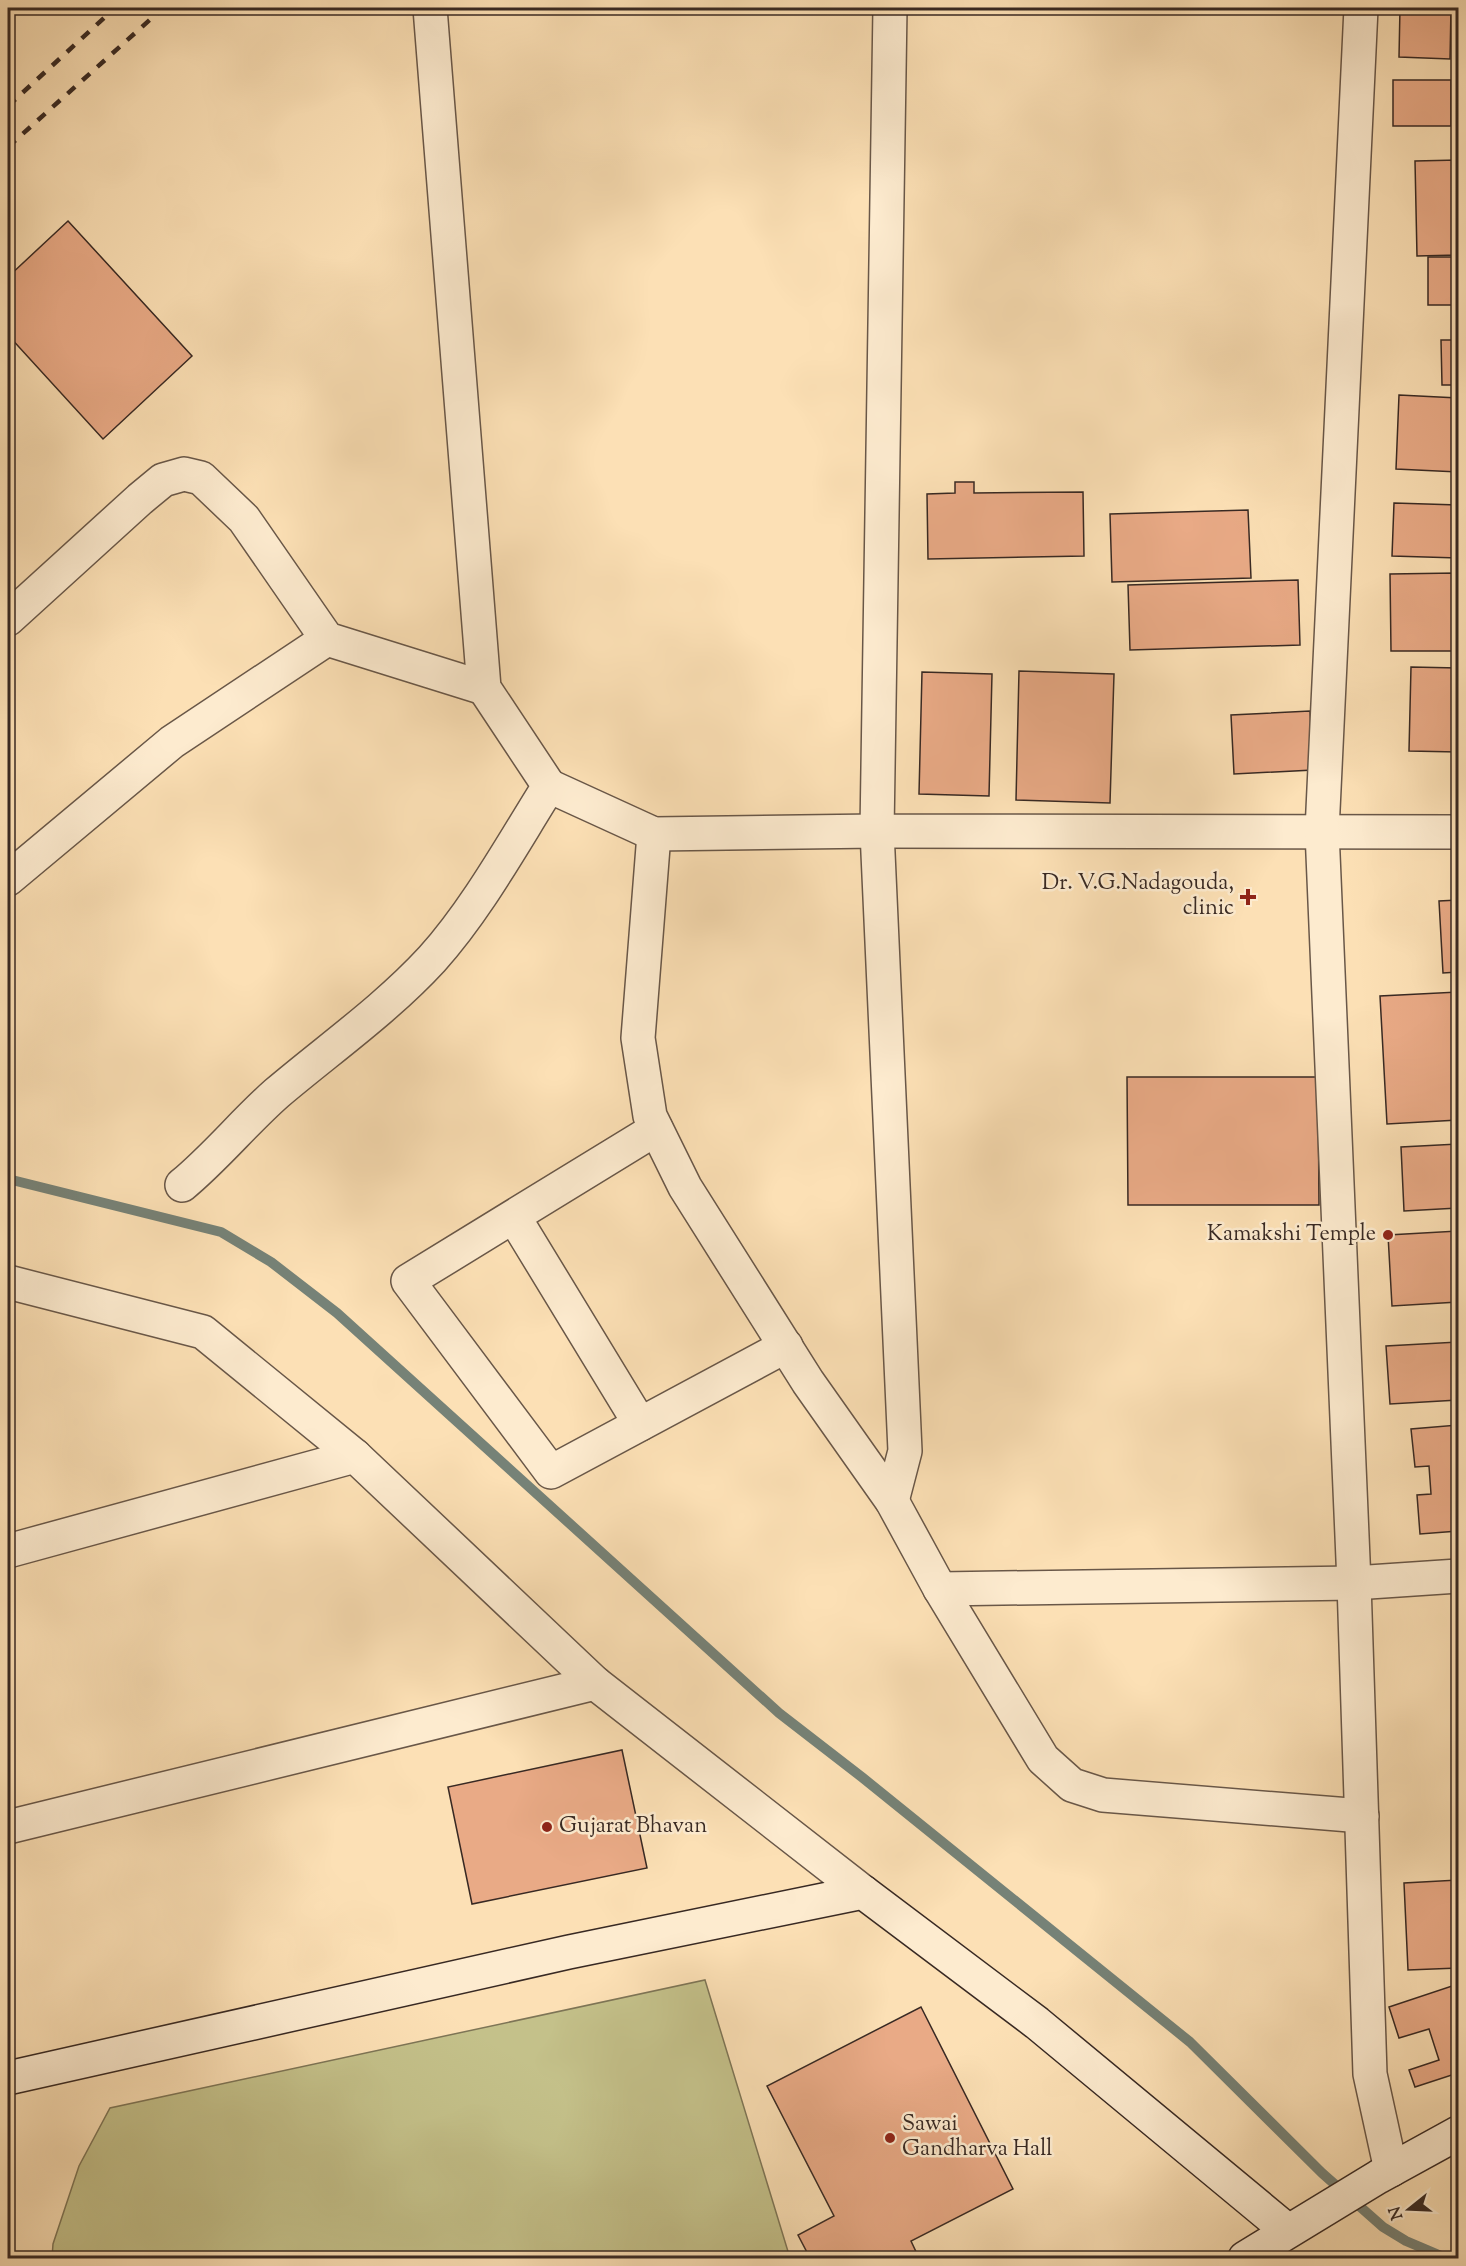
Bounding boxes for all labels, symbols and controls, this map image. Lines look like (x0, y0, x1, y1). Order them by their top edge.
place label: Dr. V.G.Nadagouda, clinic (1042, 868, 1234, 925)
marker: Dr. V.G.Nadagouda, clinic (1239, 888, 1257, 906)
place label: Kamakshi Temple (1207, 1219, 1376, 1251)
marker: Kamakshi Temple (1381, 1228, 1395, 1242)
place label: Gujarat Bhavan (559, 1811, 707, 1843)
marker: Gujarat Bhavan (540, 1820, 554, 1834)
place label: Sawai Gandharva Hall (902, 2109, 1053, 2166)
marker: Sawai Gandharva Hall (883, 2131, 897, 2145)
north arrow (1379, 2179, 1439, 2239)
text: N (1384, 2203, 1410, 2222)

